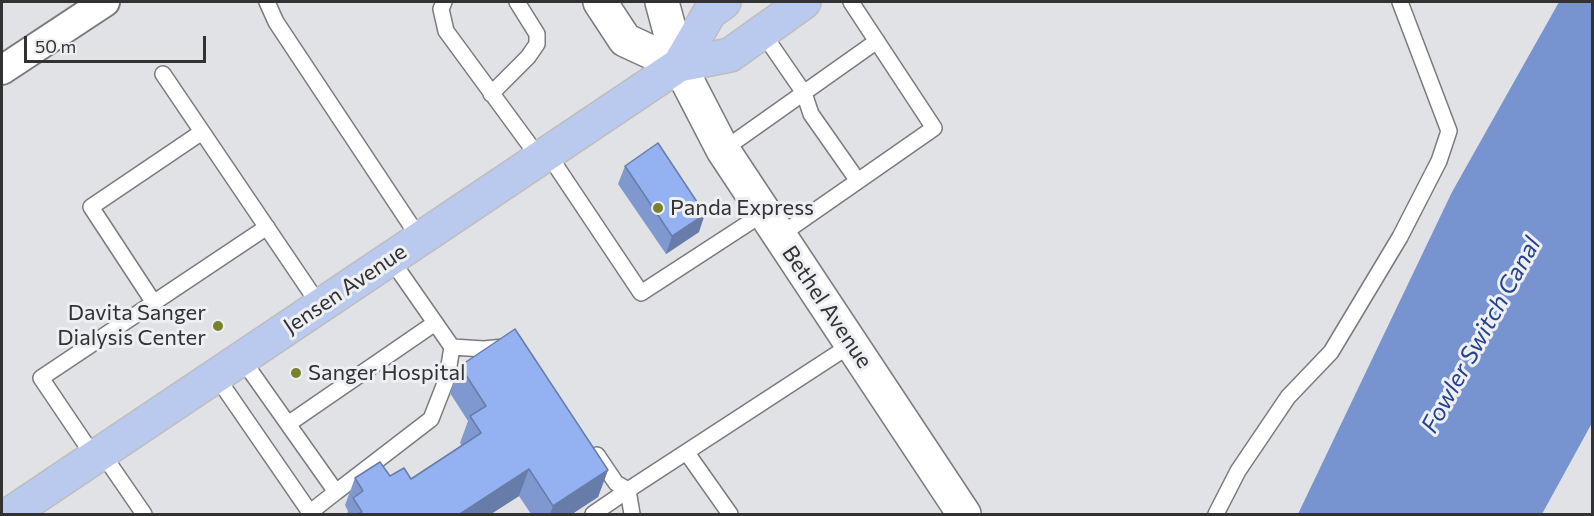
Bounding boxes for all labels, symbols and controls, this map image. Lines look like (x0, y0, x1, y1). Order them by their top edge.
scale bar (27, 24, 208, 62)
text: 50 m (35, 35, 76, 57)
place label: Panda Express (670, 195, 814, 221)
marker: Panda Express (651, 201, 665, 215)
water label: Fowler Switch Canal (1415, 232, 1547, 438)
street label: Jensen Avenue (279, 238, 411, 340)
street label: Bethel Avenue (776, 241, 878, 373)
place label: Davita Sanger Dialysis Center (57, 300, 206, 352)
marker: Davita Sanger Dialysis Center (211, 319, 225, 333)
place label: Sanger Hospital (308, 360, 466, 386)
marker: Sanger Hospital (289, 366, 303, 380)

